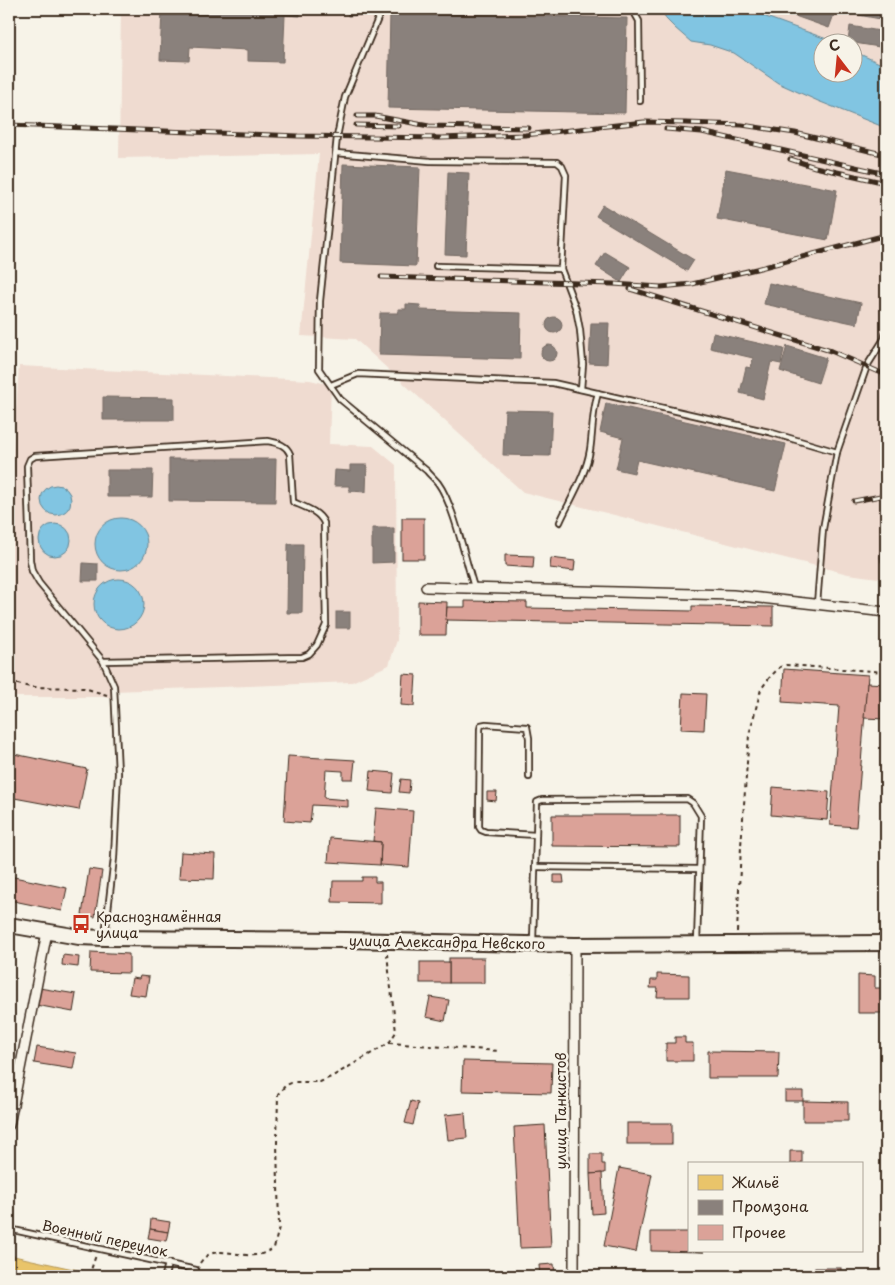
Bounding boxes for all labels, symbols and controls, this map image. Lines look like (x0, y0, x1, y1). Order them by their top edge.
north arrow (812, 32, 862, 82)
text: С (826, 33, 842, 57)
place label: Краснознамённая улица (96, 906, 222, 943)
bus stop icon: Краснознамённая улица (70, 913, 92, 935)
street label: улица Александра Невского (349, 930, 546, 954)
street label: улица Танкистов (550, 1052, 571, 1170)
legend (688, 1162, 862, 1252)
text: Жильё (731, 1170, 779, 1193)
text: Промзона (732, 1194, 809, 1217)
street label: Военный переулок (40, 1214, 170, 1262)
text: Прочее (732, 1220, 786, 1243)

